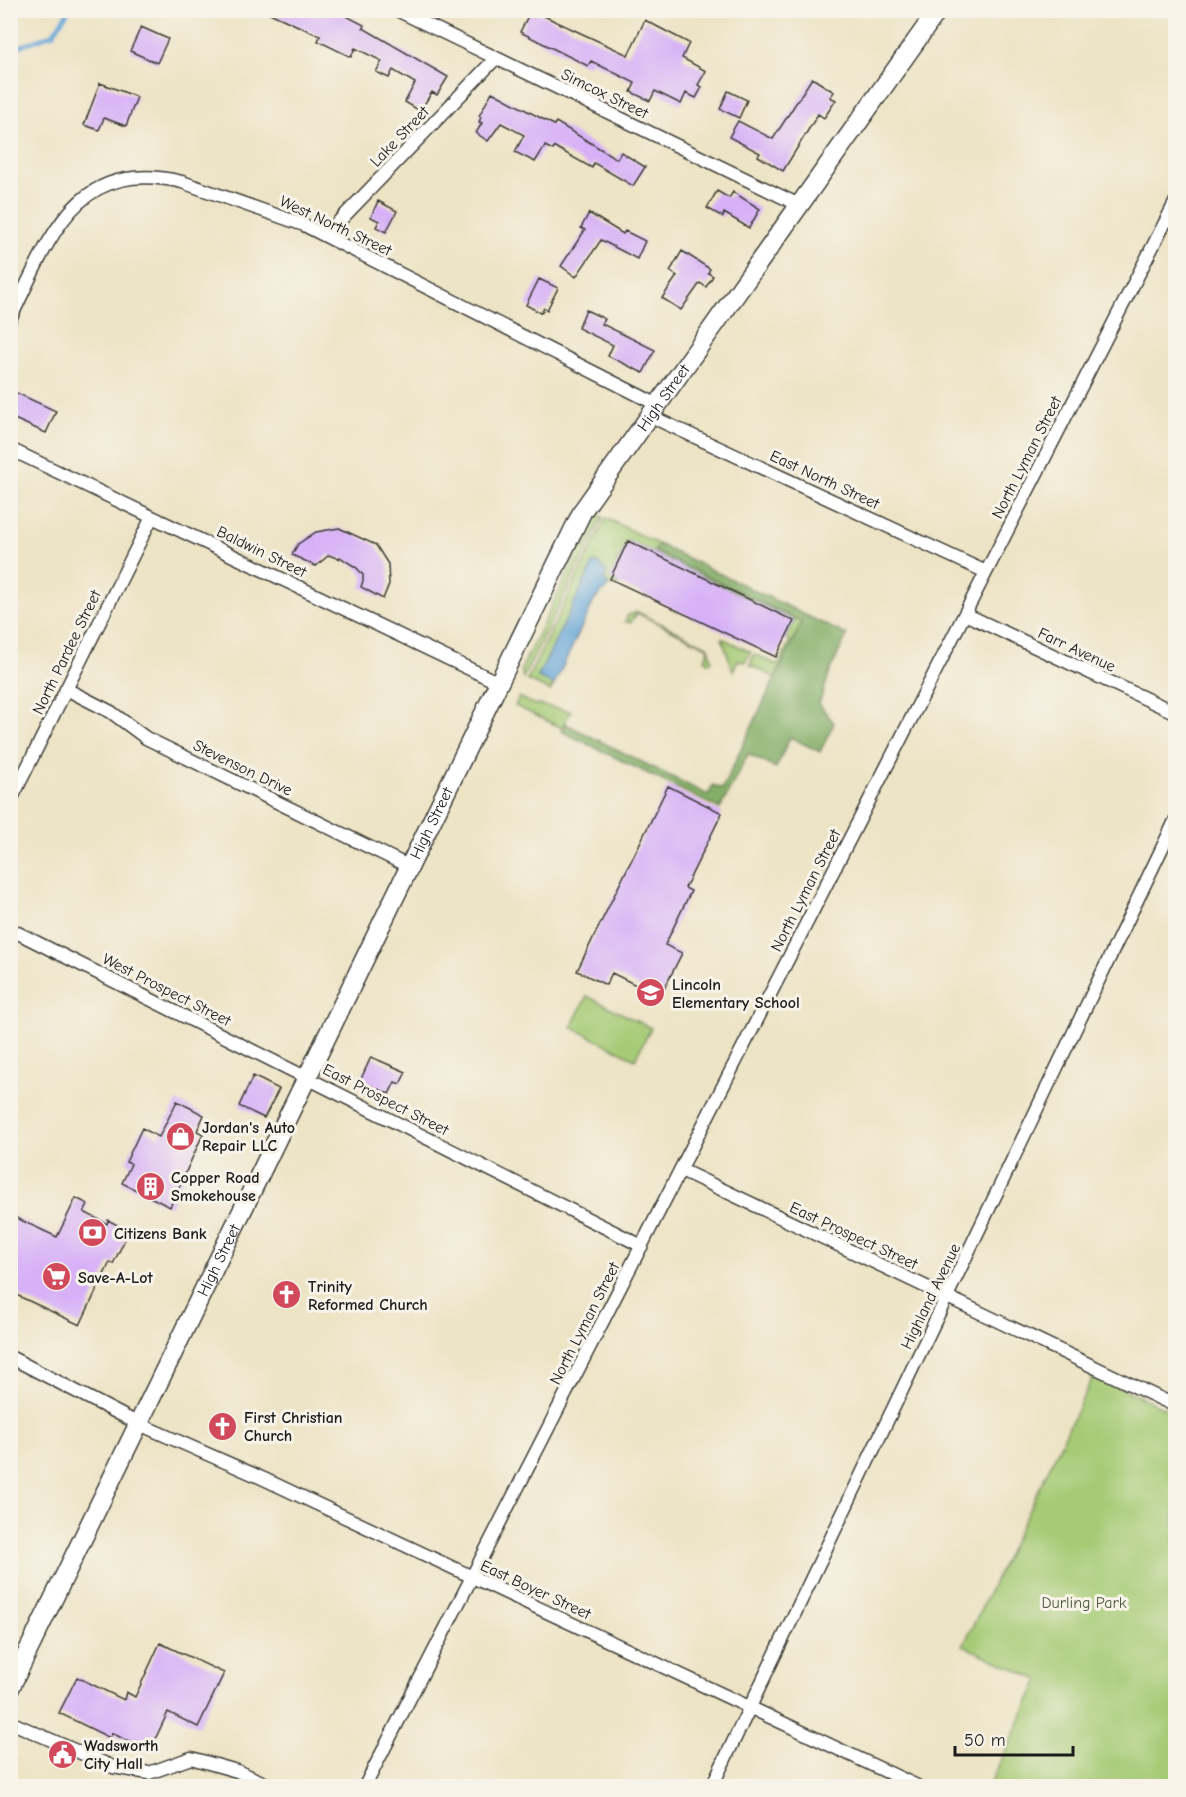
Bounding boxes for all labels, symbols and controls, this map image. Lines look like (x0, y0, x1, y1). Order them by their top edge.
street label: Simcox Street (558, 65, 651, 123)
street label: Lake Street (367, 103, 433, 171)
street label: West North Street (277, 192, 395, 260)
street label: High Street (634, 361, 694, 435)
street label: North Lyman Street (988, 393, 1066, 522)
street label: East North Street (767, 447, 882, 513)
street label: Baldwin Street (214, 522, 310, 582)
street label: North Pardee Street (29, 587, 105, 718)
street label: Farr Avenue (1035, 624, 1118, 676)
street label: Stevenson Drive (190, 736, 295, 800)
street label: High Street (407, 784, 457, 862)
street label: North Lyman Street (767, 826, 845, 955)
street label: West Prospect Street (99, 950, 234, 1030)
place label: Lincoln Elementary School (672, 976, 800, 1012)
school or university icon: Lincoln Elementary School (635, 977, 667, 1009)
street label: East Prospect Street (320, 1060, 452, 1140)
place label: Jordan's Auto Repair LLC (202, 1119, 295, 1155)
shop icon: Jordan's Auto Repair LLC (165, 1120, 197, 1152)
place label: Copper Road Smokehouse (171, 1169, 260, 1205)
building icon: Copper Road Smokehouse (134, 1170, 166, 1202)
street label: East Prospect Street (787, 1198, 921, 1274)
bank icon: Citizens Bank (77, 1217, 109, 1249)
street label: High Street (194, 1221, 244, 1299)
place label: Citizens Bank (114, 1225, 207, 1243)
street label: Highland Avenue (898, 1241, 964, 1352)
street label: North Lyman Street (546, 1259, 624, 1388)
supermarket icon: Save-A-Lot (41, 1261, 73, 1293)
place label: Save-A-Lot (78, 1269, 154, 1287)
place label: Trinity Reformed Church (308, 1278, 428, 1314)
church icon: Trinity Reformed Church (271, 1279, 303, 1311)
place label: First Christian Church (244, 1409, 343, 1445)
church icon: First Christian Church (207, 1410, 239, 1442)
street label: East Boyer Street (478, 1557, 594, 1623)
park label: Durling Park (1041, 1594, 1127, 1612)
scale bar (955, 1719, 1074, 1757)
text: 50 m (964, 1730, 1006, 1751)
place label: Wadsworth City Hall (84, 1737, 158, 1773)
public building icon: Wadsworth City Hall (47, 1738, 79, 1770)

